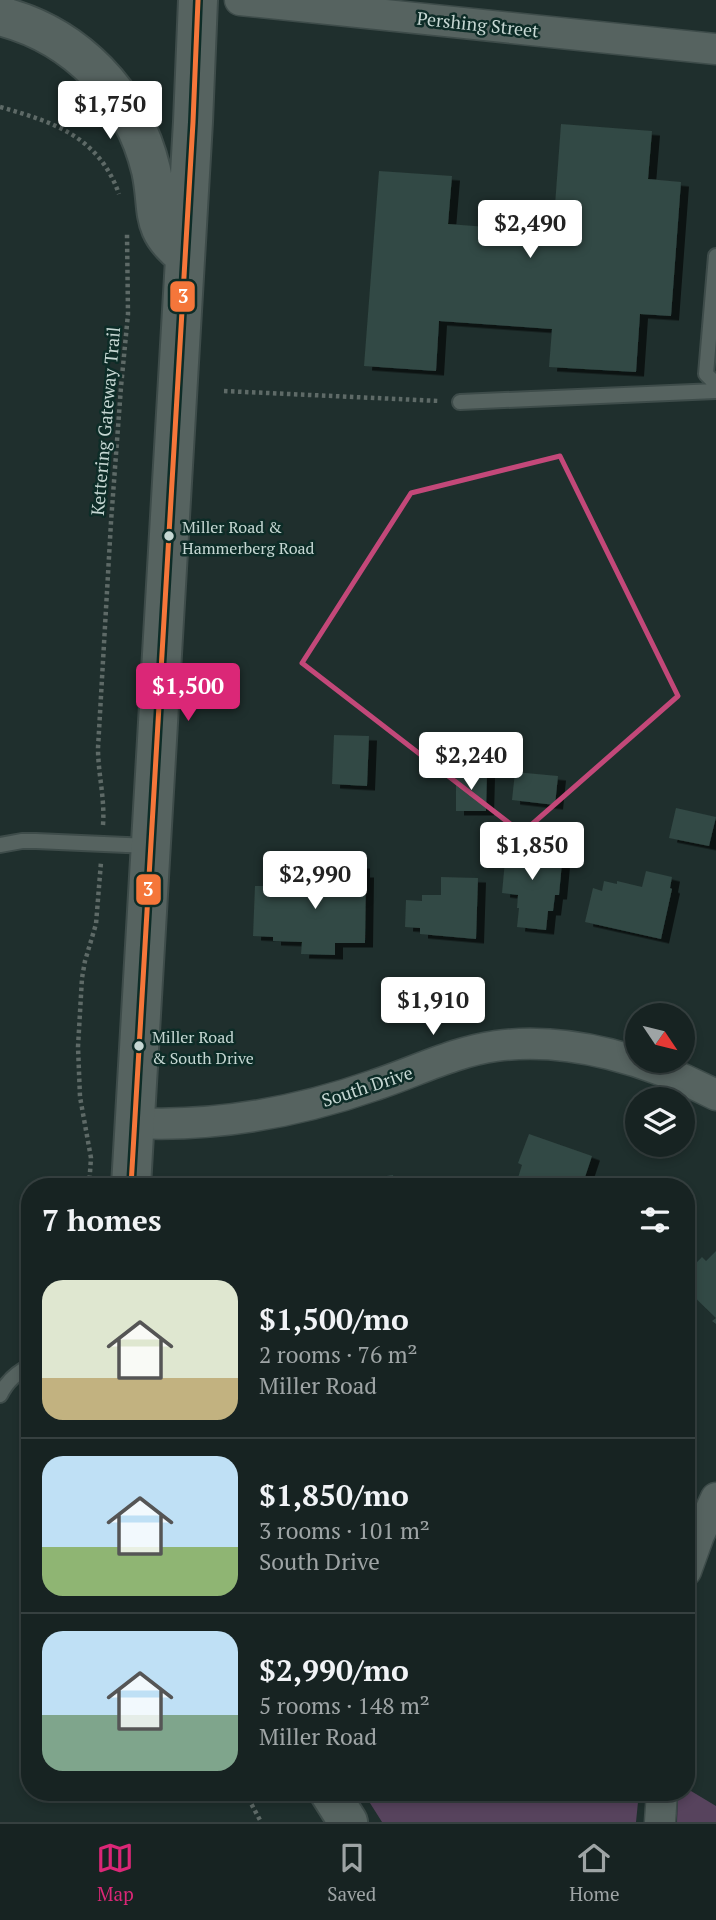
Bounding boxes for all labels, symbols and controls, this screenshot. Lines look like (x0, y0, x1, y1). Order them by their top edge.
street label: Pershing Street (416, 6, 540, 42)
pin: $1,750 (53, 82, 167, 141)
text: $1,750 (74, 88, 146, 119)
pin: $2,490 (473, 201, 587, 260)
text: $2,490 (494, 207, 566, 238)
line badge: 3 (169, 280, 196, 313)
text: 3 (178, 283, 188, 308)
street label: Kettering Gateway Trail (85, 326, 125, 516)
place label: Miller Road & Hammerberg Road (182, 516, 315, 559)
marker: Miller Road & Hammerberg Road (162, 529, 176, 543)
pin: $1,500 (131, 664, 245, 723)
text: $1,500 (152, 670, 224, 701)
pin: $2,240 (414, 732, 528, 792)
text: $2,240 (435, 739, 507, 770)
pin: $1,850 (475, 822, 589, 882)
text: $1,850 (496, 829, 568, 860)
pin: $2,990 (258, 852, 372, 911)
text: $2,990 (279, 858, 351, 889)
line badge: 3 (135, 873, 162, 906)
text: 3 (143, 876, 153, 901)
pin: $1,910 (376, 978, 490, 1037)
text: $1,910 (397, 984, 469, 1015)
north arrow (625, 1003, 695, 1073)
map controls (625, 1003, 695, 1157)
place label: Miller Road & South Drive (152, 1026, 254, 1069)
marker: Miller Road & South Drive (132, 1039, 146, 1053)
street label: South Drive (318, 1060, 416, 1112)
button: layers (625, 1087, 695, 1157)
text: 7 homes (42, 1200, 161, 1240)
icon: filters (636, 1201, 674, 1239)
text: $1,500/mo (259, 1299, 409, 1339)
icon: home (98, 1308, 182, 1392)
text: 2 rooms · 76 m² (259, 1339, 418, 1370)
text: Miller Road (259, 1370, 377, 1401)
text: $1,850/mo (259, 1475, 409, 1515)
icon: home (98, 1484, 182, 1568)
text: 3 rooms · 101 m² (259, 1515, 430, 1546)
text: South Drive (259, 1546, 380, 1577)
text: $2,990/mo (259, 1650, 409, 1690)
icon: home (98, 1659, 182, 1743)
text: 5 rooms · 148 m² (259, 1690, 430, 1721)
text: Miller Road (259, 1721, 377, 1752)
tab: Map (96, 1839, 134, 1906)
tab: Saved (327, 1839, 376, 1906)
tab: Home (569, 1839, 620, 1906)

